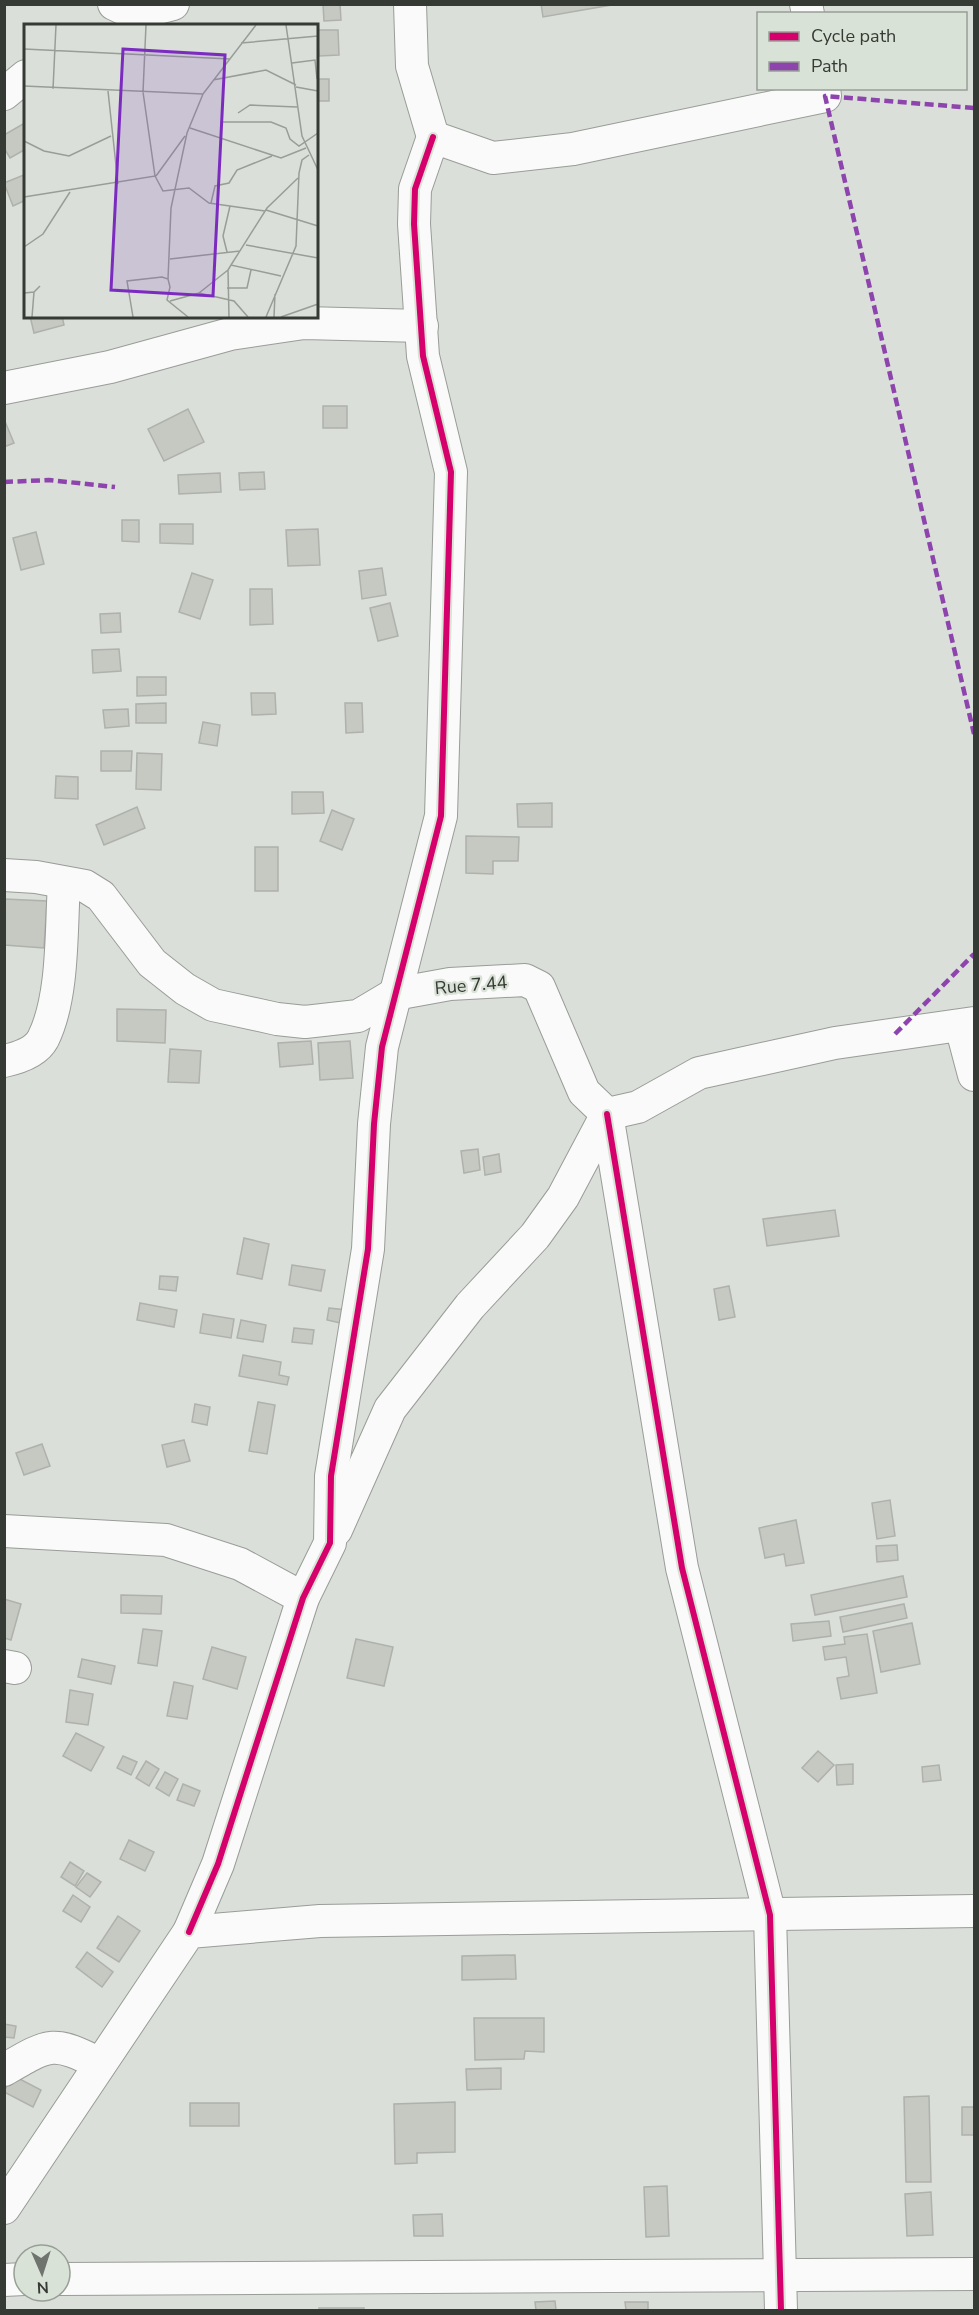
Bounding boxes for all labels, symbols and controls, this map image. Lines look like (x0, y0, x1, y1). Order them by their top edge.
legend (757, 12, 967, 90)
inset map (24, 24, 318, 318)
text: Cycle path (811, 24, 896, 48)
text: Path (811, 54, 848, 78)
street label: Rue 7.44 (434, 970, 509, 1000)
north arrow (12, 2243, 72, 2303)
text: N (36, 2276, 49, 2298)

